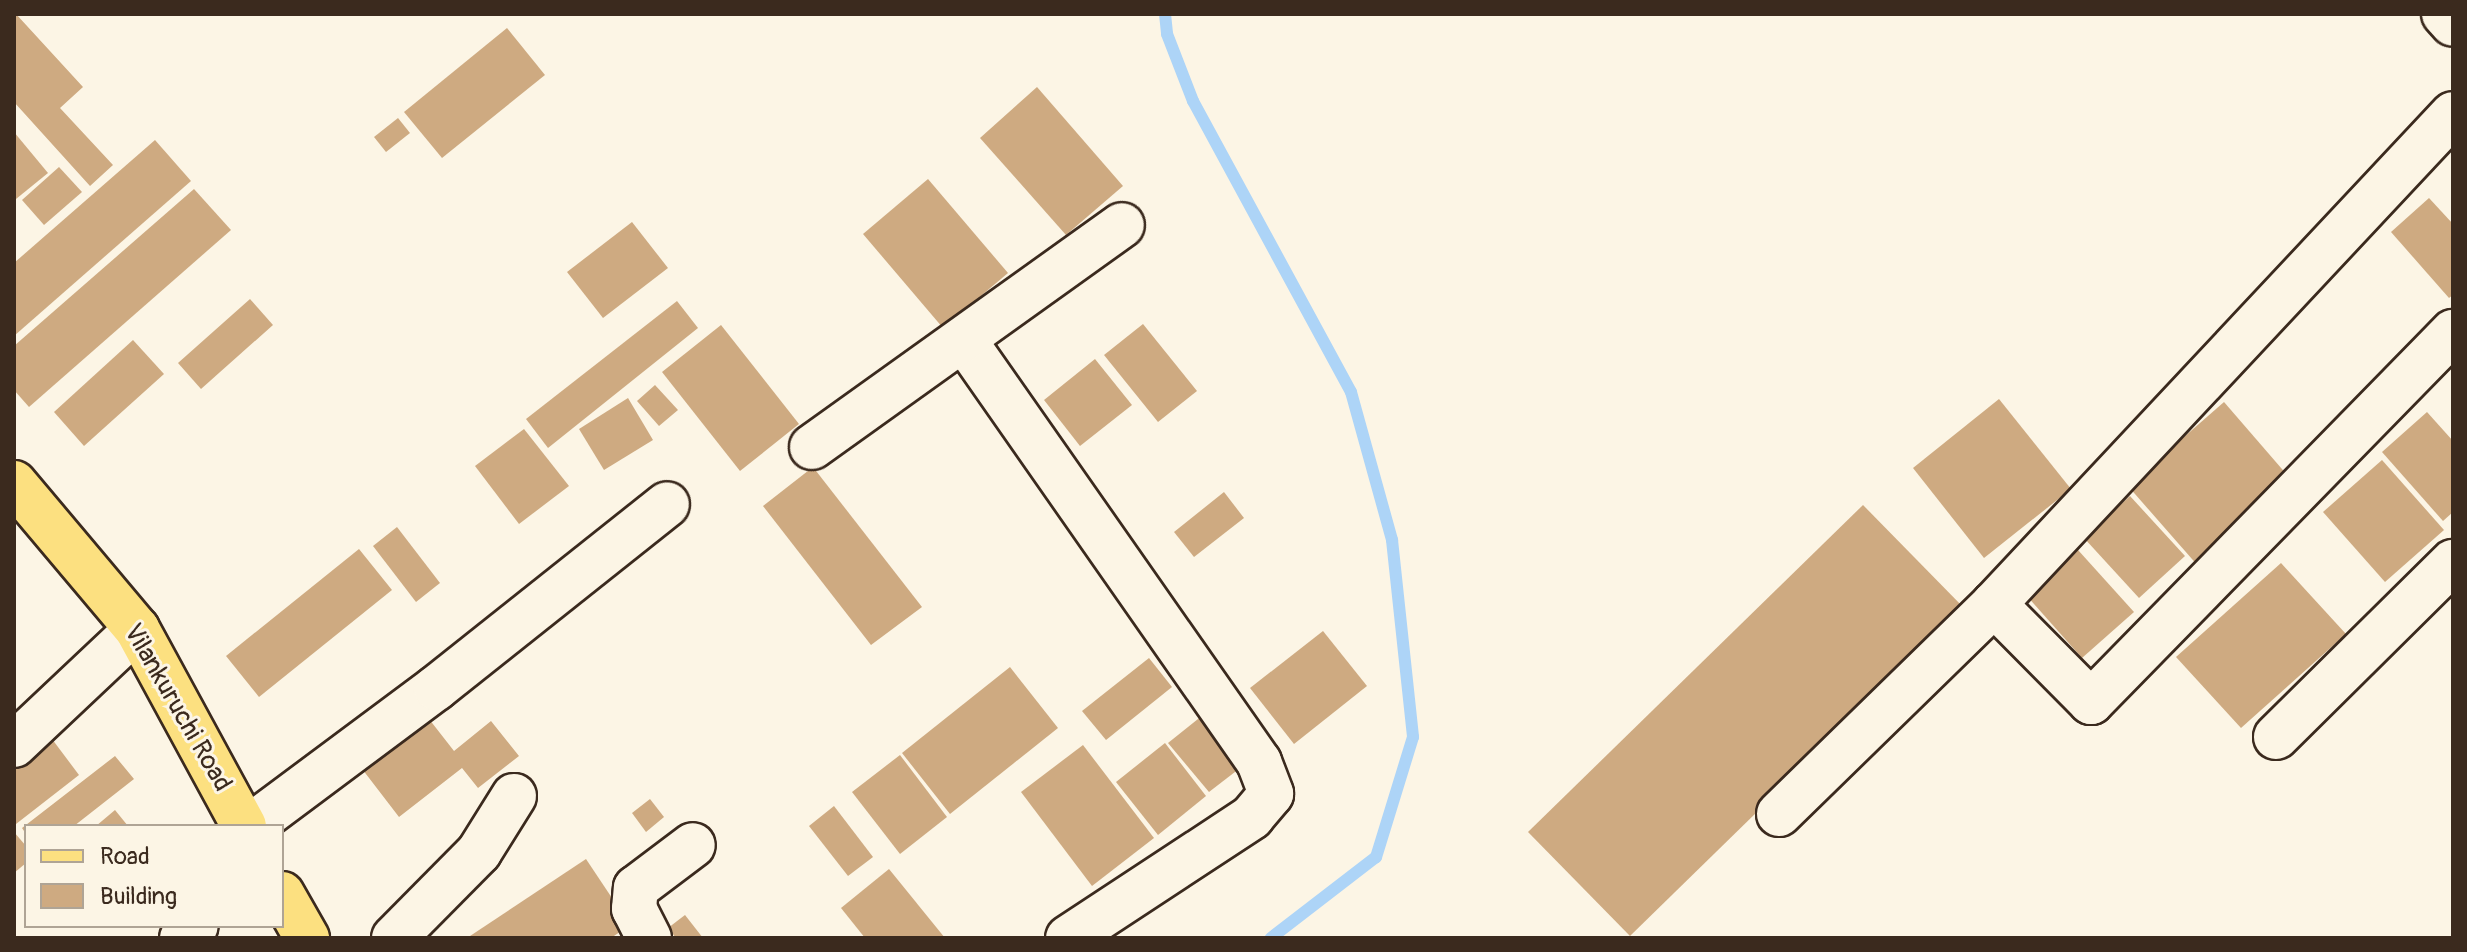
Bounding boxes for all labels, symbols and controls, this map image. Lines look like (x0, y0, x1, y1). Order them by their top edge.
street label: Vilankuruchi Road (116, 619, 238, 797)
legend (24, 824, 284, 928)
text: Road (100, 842, 150, 871)
text: Building (100, 882, 177, 911)

